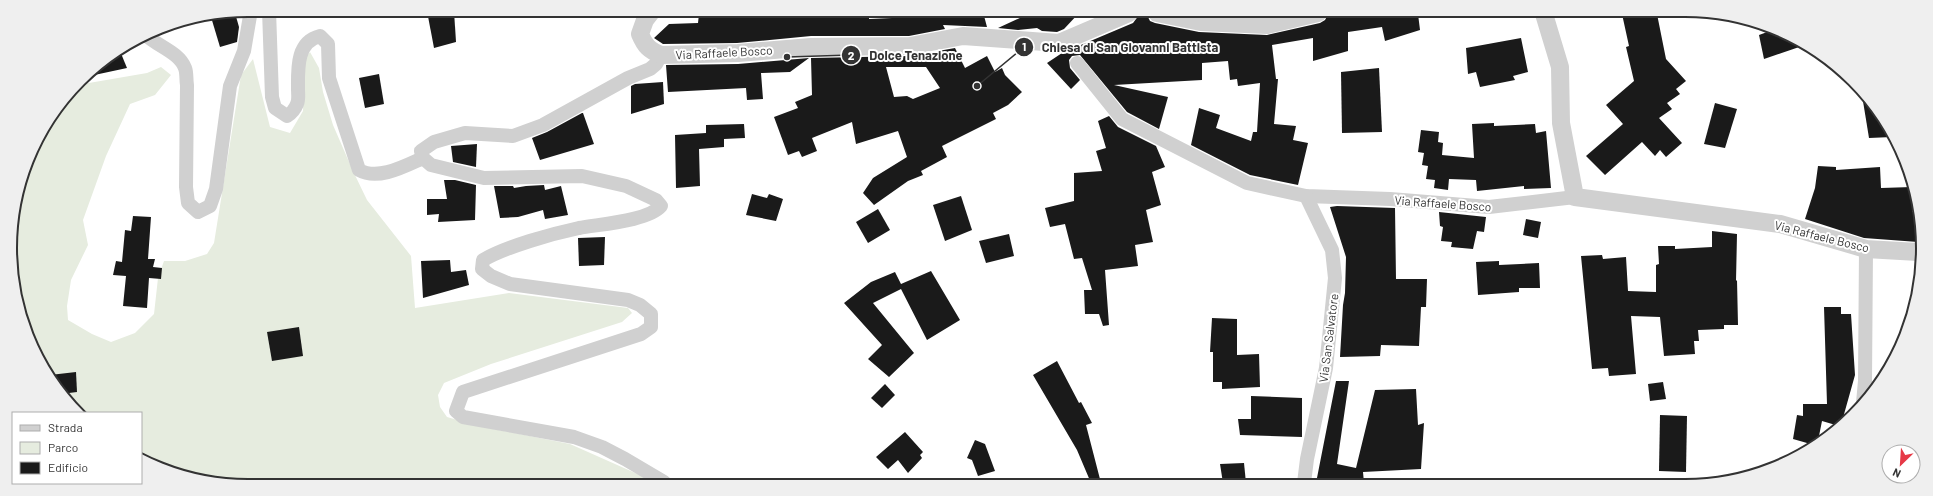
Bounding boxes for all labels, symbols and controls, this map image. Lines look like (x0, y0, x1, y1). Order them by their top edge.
callout: Chiesa di San Giovanni Battista (1014, 35, 1226, 60)
text: 1 (1022, 39, 1026, 53)
text: Chiesa di San Giovanni Battista (1042, 39, 1218, 55)
street label: Via Raffaele Bosco (675, 42, 773, 62)
callout: Dolce Tenazione (841, 43, 970, 68)
text: Dolce Tenazione (869, 47, 963, 63)
text: 2 (848, 48, 855, 62)
street label: Via Raffaele Bosco (1394, 193, 1492, 213)
street label: Via Raffaele Bosco (1773, 217, 1871, 255)
street label: Via San Salvatore (1316, 293, 1340, 383)
legend (12, 412, 142, 484)
text: Strada (48, 420, 83, 434)
text: Parco (48, 440, 78, 454)
north arrow (1881, 444, 1921, 484)
text: Edificio (48, 460, 88, 474)
text: N (1890, 466, 1903, 481)

